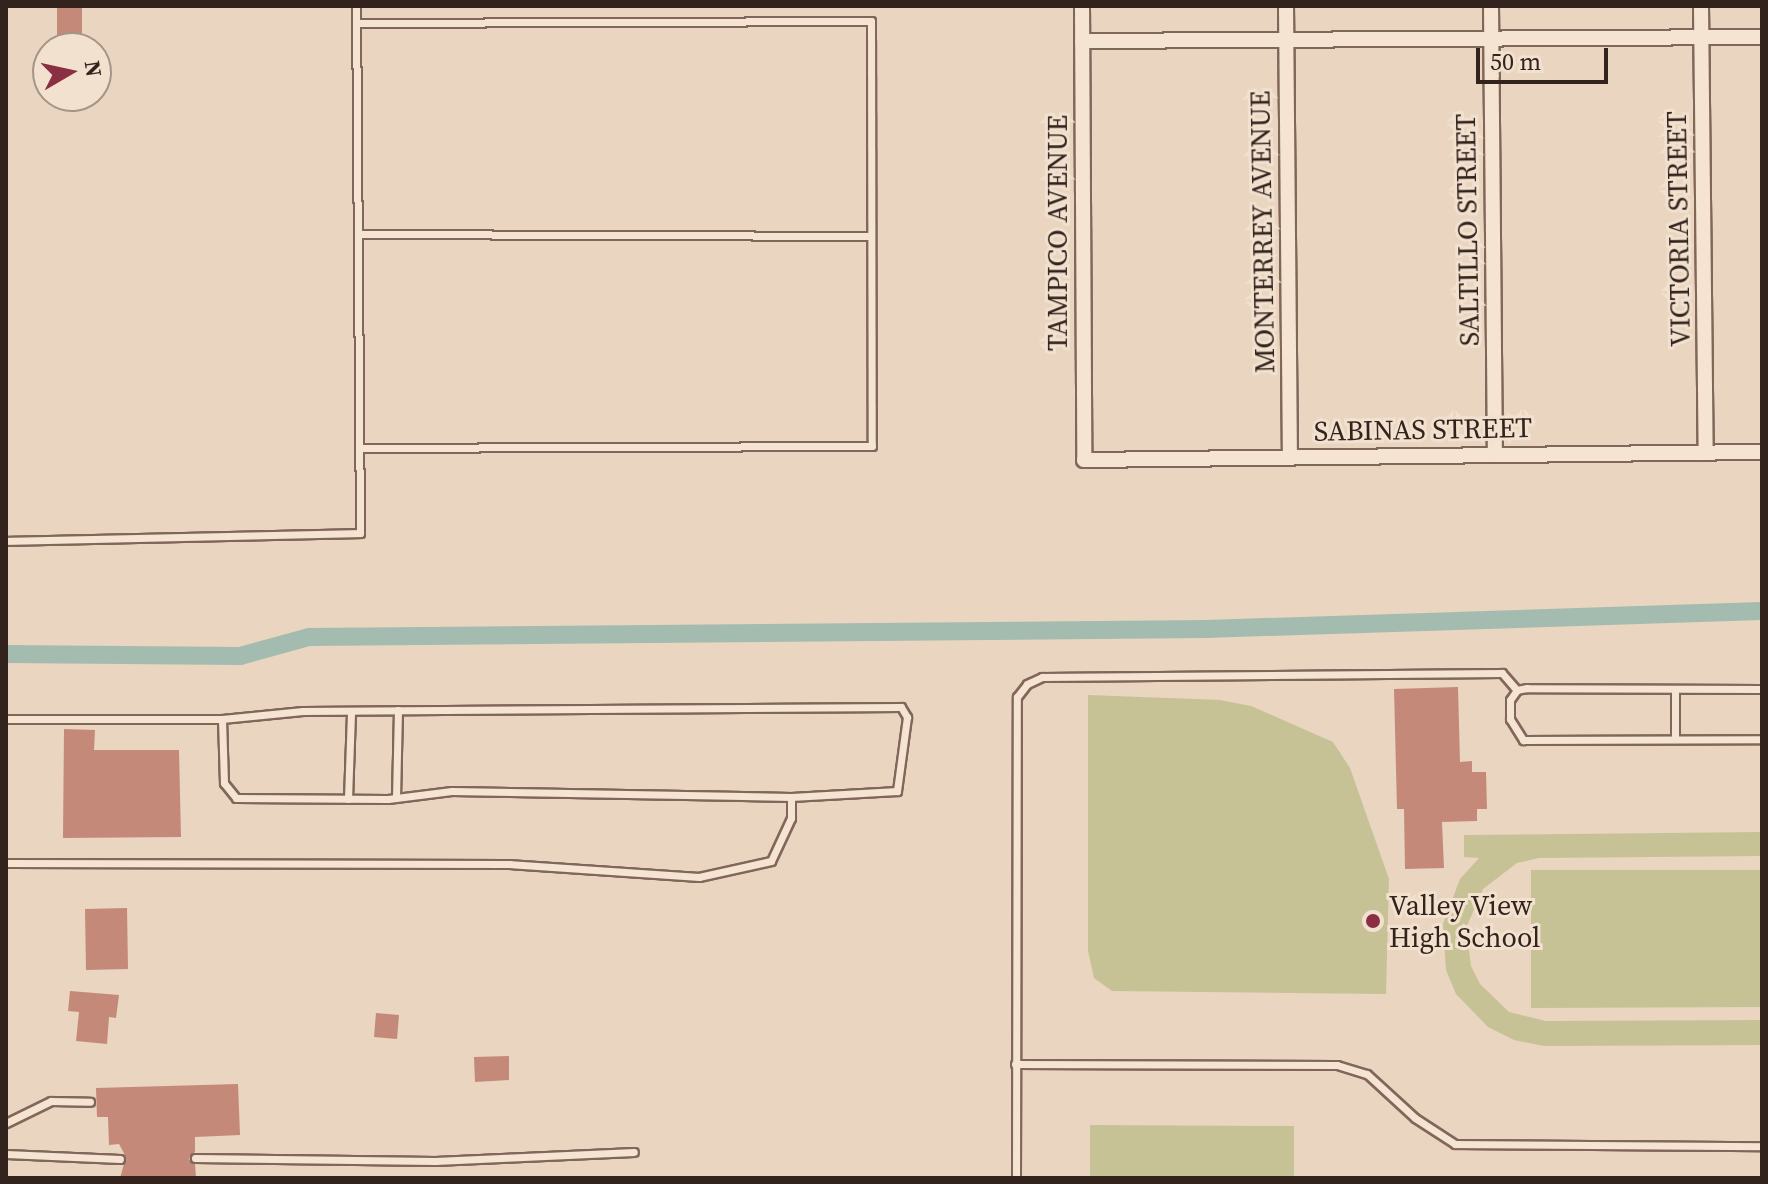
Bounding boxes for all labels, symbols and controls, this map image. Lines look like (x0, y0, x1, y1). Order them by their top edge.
north arrow (32, 32, 112, 112)
scale bar (1480, 32, 1612, 82)
text: 50 m (1490, 45, 1541, 78)
text: N (78, 58, 110, 79)
street label: MONTERREY AVENUE (1243, 90, 1281, 374)
street label: VICTORIA STREET (1659, 111, 1697, 347)
street label: SALTILLO STREET (1448, 114, 1486, 346)
street label: TAMPICO AVENUE (1040, 115, 1074, 351)
street label: SABINAS STREET (1314, 410, 1532, 448)
place label: Valley View High School (1389, 888, 1540, 954)
marker: Valley View High School (1364, 912, 1382, 930)

